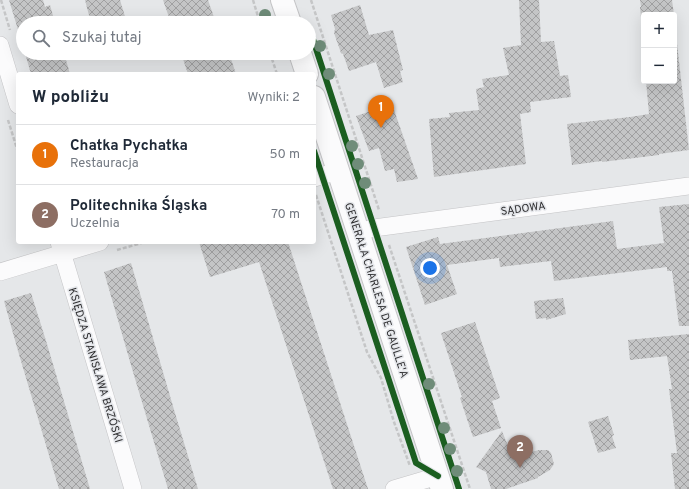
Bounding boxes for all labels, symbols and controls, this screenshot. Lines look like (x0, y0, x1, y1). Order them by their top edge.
map controls (641, 12, 677, 84)
button: + (641, 12, 677, 48)
search box (16, 16, 316, 60)
icon: search (30, 27, 52, 49)
text: Szukaj tutaj (62, 29, 142, 48)
button: − (641, 48, 677, 84)
text: W pobliżu (32, 87, 109, 109)
text: Wyniki: 2 (247, 90, 300, 106)
pin: 1 (368, 95, 394, 128)
text: Chatka Pychatka (70, 137, 188, 156)
text: 1 (42, 147, 48, 163)
text: 50 m (270, 147, 300, 163)
text: Restauracja (70, 156, 139, 172)
text: Politechnika Śląska (70, 197, 207, 216)
street label: SĄDOWA (500, 199, 546, 219)
street label: GENERAŁA CHARLESA DE GAULLE'A (341, 201, 411, 380)
text: 2 (41, 207, 49, 223)
text: 70 m (271, 207, 300, 223)
text: Uczelnia (70, 216, 120, 232)
your location (420, 258, 440, 278)
street label: KSIĘDZA STANISŁAWA BRZÓSKI (65, 286, 126, 444)
pin: 2 (507, 435, 533, 468)

